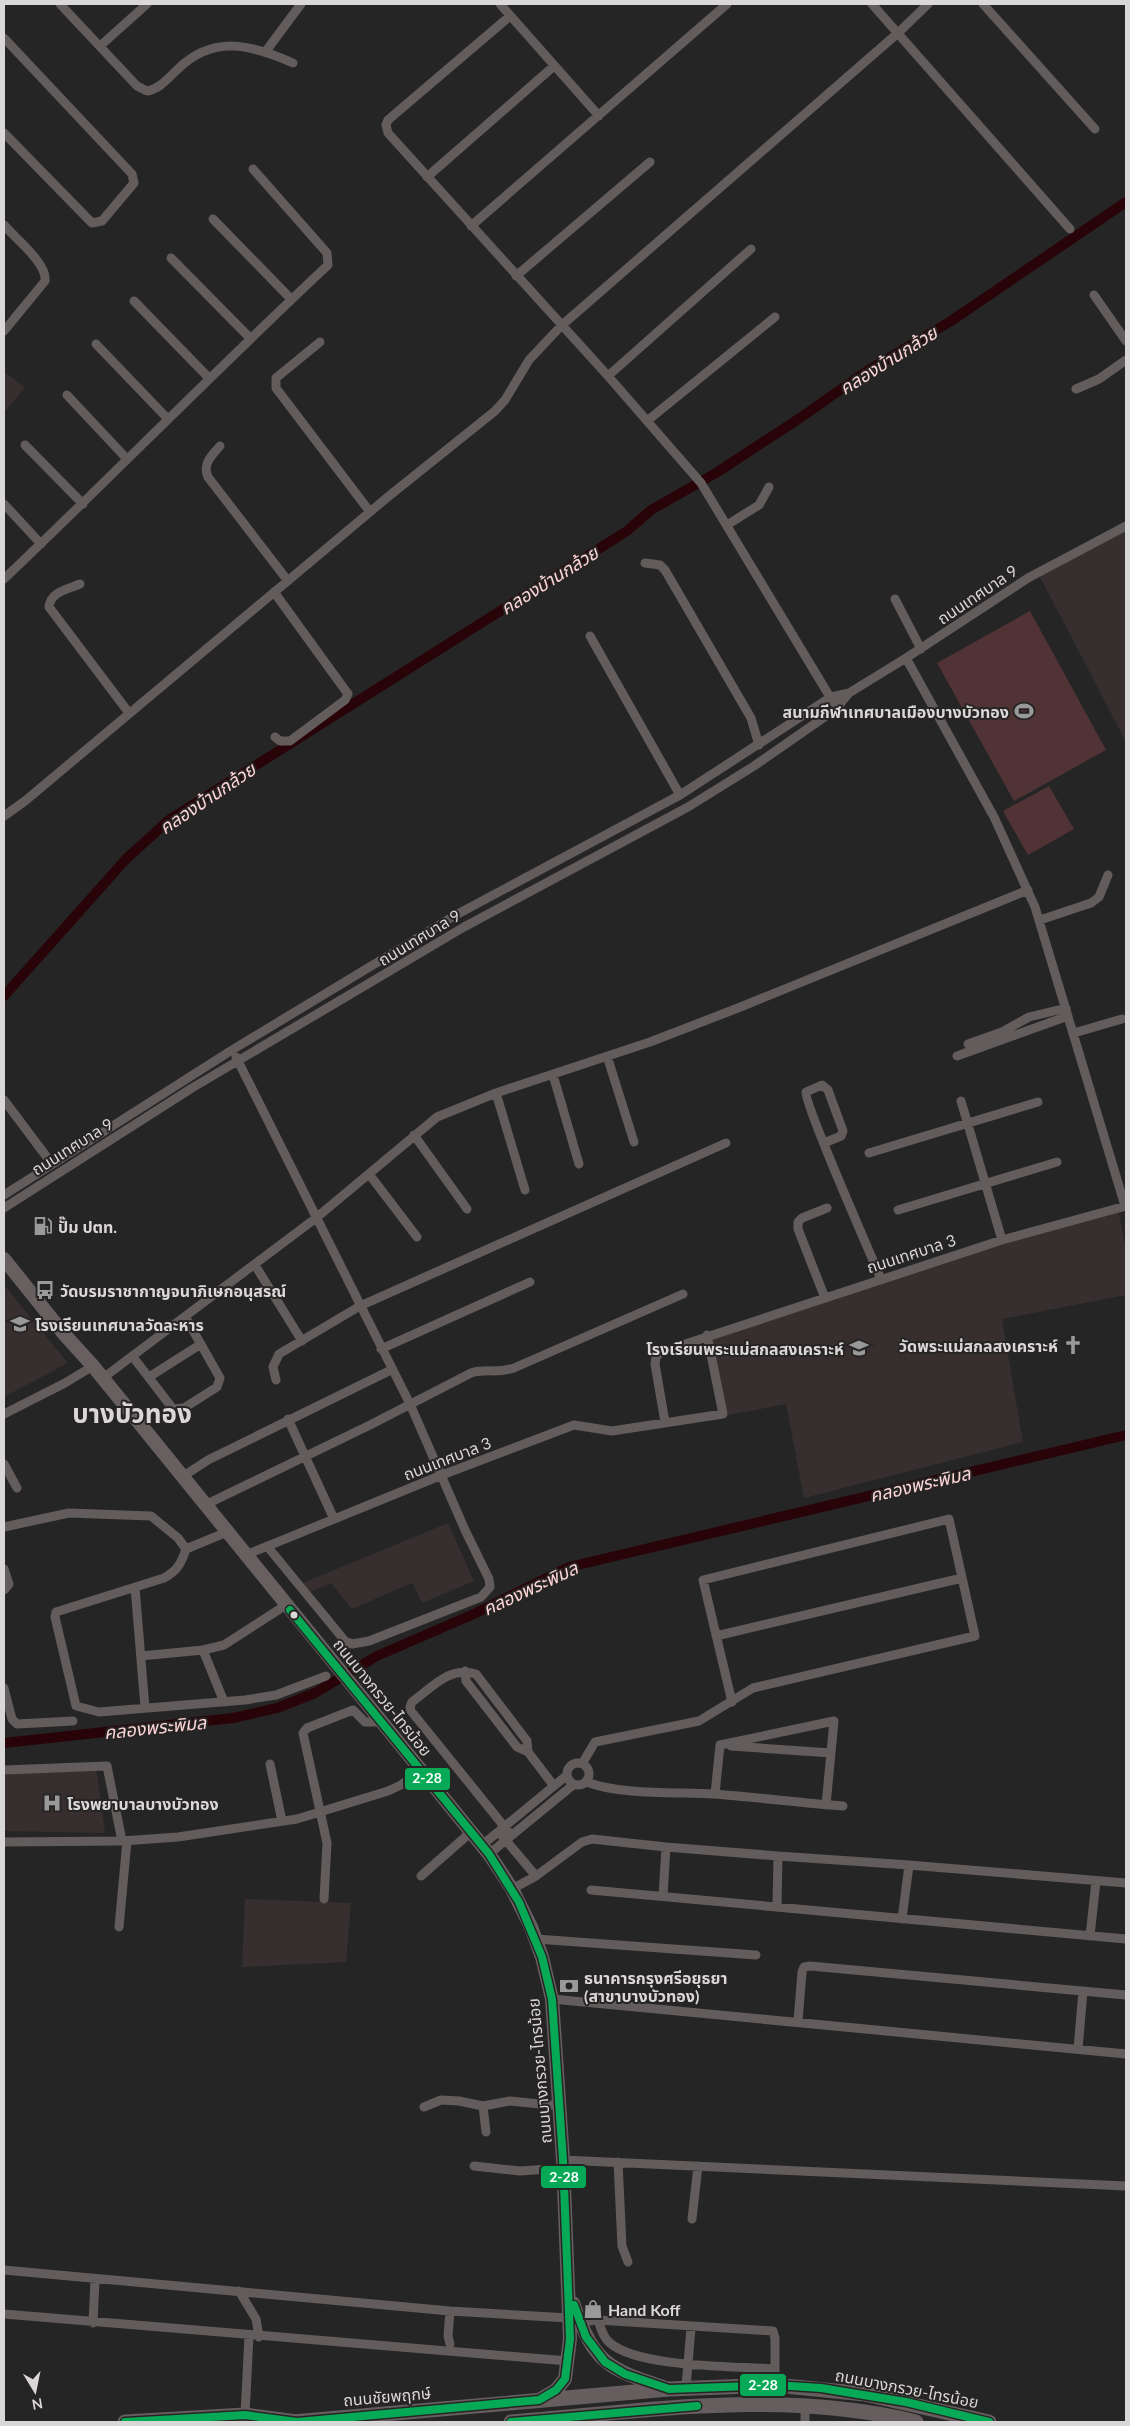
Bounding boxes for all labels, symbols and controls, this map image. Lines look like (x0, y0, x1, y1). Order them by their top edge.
water label: คลองบ้านกล้วย (835, 321, 942, 399)
water label: คลองบ้านกล้วย (496, 541, 603, 619)
street label: ถนนเทศบาล 9 (933, 560, 1021, 628)
sports icon: สนามกีฬาเทศบาลเมืองบางบัวทอง (1013, 700, 1035, 722)
place label: สนามกีฬาเทศบาลเมืองบางบัวทอง (783, 702, 1009, 721)
water label: คลองบ้านกล้วย (155, 757, 260, 838)
street label: ถนนเทศบาล 9 (374, 905, 464, 969)
street label: ถนนเทศบาล 9 (28, 1113, 116, 1179)
fuel station icon: ปั๊ม ปตท. (32, 1215, 54, 1237)
place label: ปั๊ม ปตท. (58, 1216, 117, 1236)
street label: ถนนเทศบาล 3 (864, 1230, 958, 1276)
bus stop icon: วัดบรมราชากาญจนาภิเษกอนุสรณ์ (34, 1279, 56, 1301)
place label: วัดบรมราชากาญจนาภิเษกอนุสรณ์ (60, 1281, 286, 1301)
school or university icon: โรงเรียนเทศบาลวัดละหาร (9, 1313, 31, 1335)
place label: โรงเรียนเทศบาลวัดละหาร (35, 1315, 204, 1334)
church icon: วัดพระแม่สกลสงเคราะห์ (1062, 1334, 1084, 1356)
place label: วัดพระแม่สกลสงเคราะห์ (899, 1336, 1058, 1355)
school or university icon: โรงเรียนพระแม่สกลสงเคราะห์ (848, 1337, 870, 1359)
place label: โรงเรียนพระแม่สกลสงเคราะห์ (646, 1339, 844, 1358)
district label: บางบัวทอง (72, 1397, 192, 1429)
street label: ถนนเทศบาล 3 (400, 1433, 494, 1483)
water label: คลองพระพิมล (868, 1462, 973, 1506)
water label: คลองพระพิมล (479, 1556, 582, 1620)
unlabelled marker (289, 1610, 299, 1620)
street label: ถนนบางกรวย-ไทรน้อย (330, 1634, 436, 1760)
water label: คลองพระพิมล (103, 1711, 208, 1743)
line badge: 2-28 (404, 1767, 451, 1791)
text: 2-28 (412, 1769, 442, 1786)
hospital icon: โรงพยาบาลบางบัวทอง (41, 1792, 63, 1814)
place label: โรงพยาบาลบางบัวทอง (67, 1794, 219, 1813)
place label: ธนาคารกรุงศรีอยุธยา (สาขาบางบัวทอง) (584, 1968, 727, 2005)
bank icon: ธนาคารกรุงศรีอยุธยา (สาขาบางบัวทอง) (558, 1975, 580, 1997)
street label: ถนนบางกรวย-ไทรน้อย (523, 1998, 555, 2144)
line badge: 2-28 (540, 2165, 587, 2189)
text: 2-28 (549, 2168, 579, 2185)
shop icon: Hand Koff (582, 2298, 604, 2320)
place label: Hand Koff (608, 2300, 681, 2319)
street label: ถนนบางกรวย-ไทรน้อย (834, 2365, 980, 2411)
north arrow (10, 2366, 60, 2416)
line badge: 2-28 (739, 2373, 787, 2397)
text: 2-28 (748, 2376, 778, 2393)
street label: ถนนชัยพฤกษ์ (342, 2383, 432, 2409)
text: N (31, 2395, 44, 2414)

